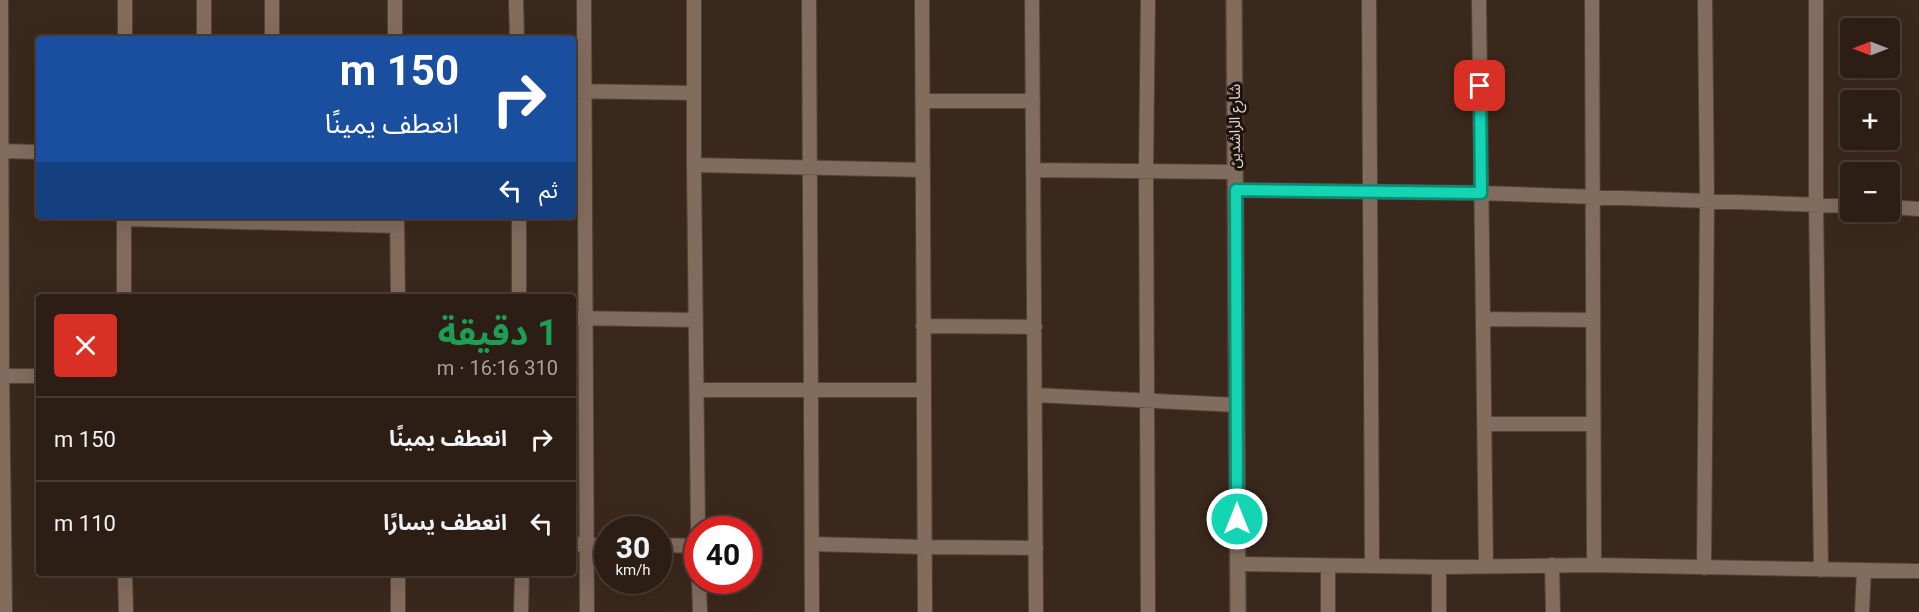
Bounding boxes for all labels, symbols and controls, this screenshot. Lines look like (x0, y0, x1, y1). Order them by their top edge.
north arrow (1840, 18, 1900, 78)
map controls (1840, 18, 1900, 222)
text: 150 m (340, 46, 459, 95)
icon: right (480, 60, 558, 138)
pin (1454, 60, 1505, 111)
icon: arrive (1463, 69, 1496, 102)
street label: شارع الراشدين (1226, 83, 1247, 168)
button: + (1840, 90, 1900, 150)
text: انعطف يمينًا (325, 108, 459, 140)
button: − (1840, 162, 1900, 222)
icon: left (494, 174, 527, 207)
text: ثم (539, 178, 558, 203)
text: 1 دقيقة (438, 312, 558, 354)
button: close (54, 314, 117, 377)
text: 310 m · 16:16 (437, 356, 558, 380)
icon: right (525, 423, 558, 456)
text: انعطف يمينًا (389, 426, 507, 451)
text: 150 m (54, 427, 116, 452)
position arrow (1205, 487, 1269, 551)
icon: left (525, 507, 558, 540)
text: انعطف يسارًا (383, 510, 507, 535)
text: 110 m (54, 511, 116, 536)
speed limit sign: 40 (684, 516, 762, 594)
text: 30 (616, 530, 650, 565)
text: km/h (615, 561, 651, 579)

